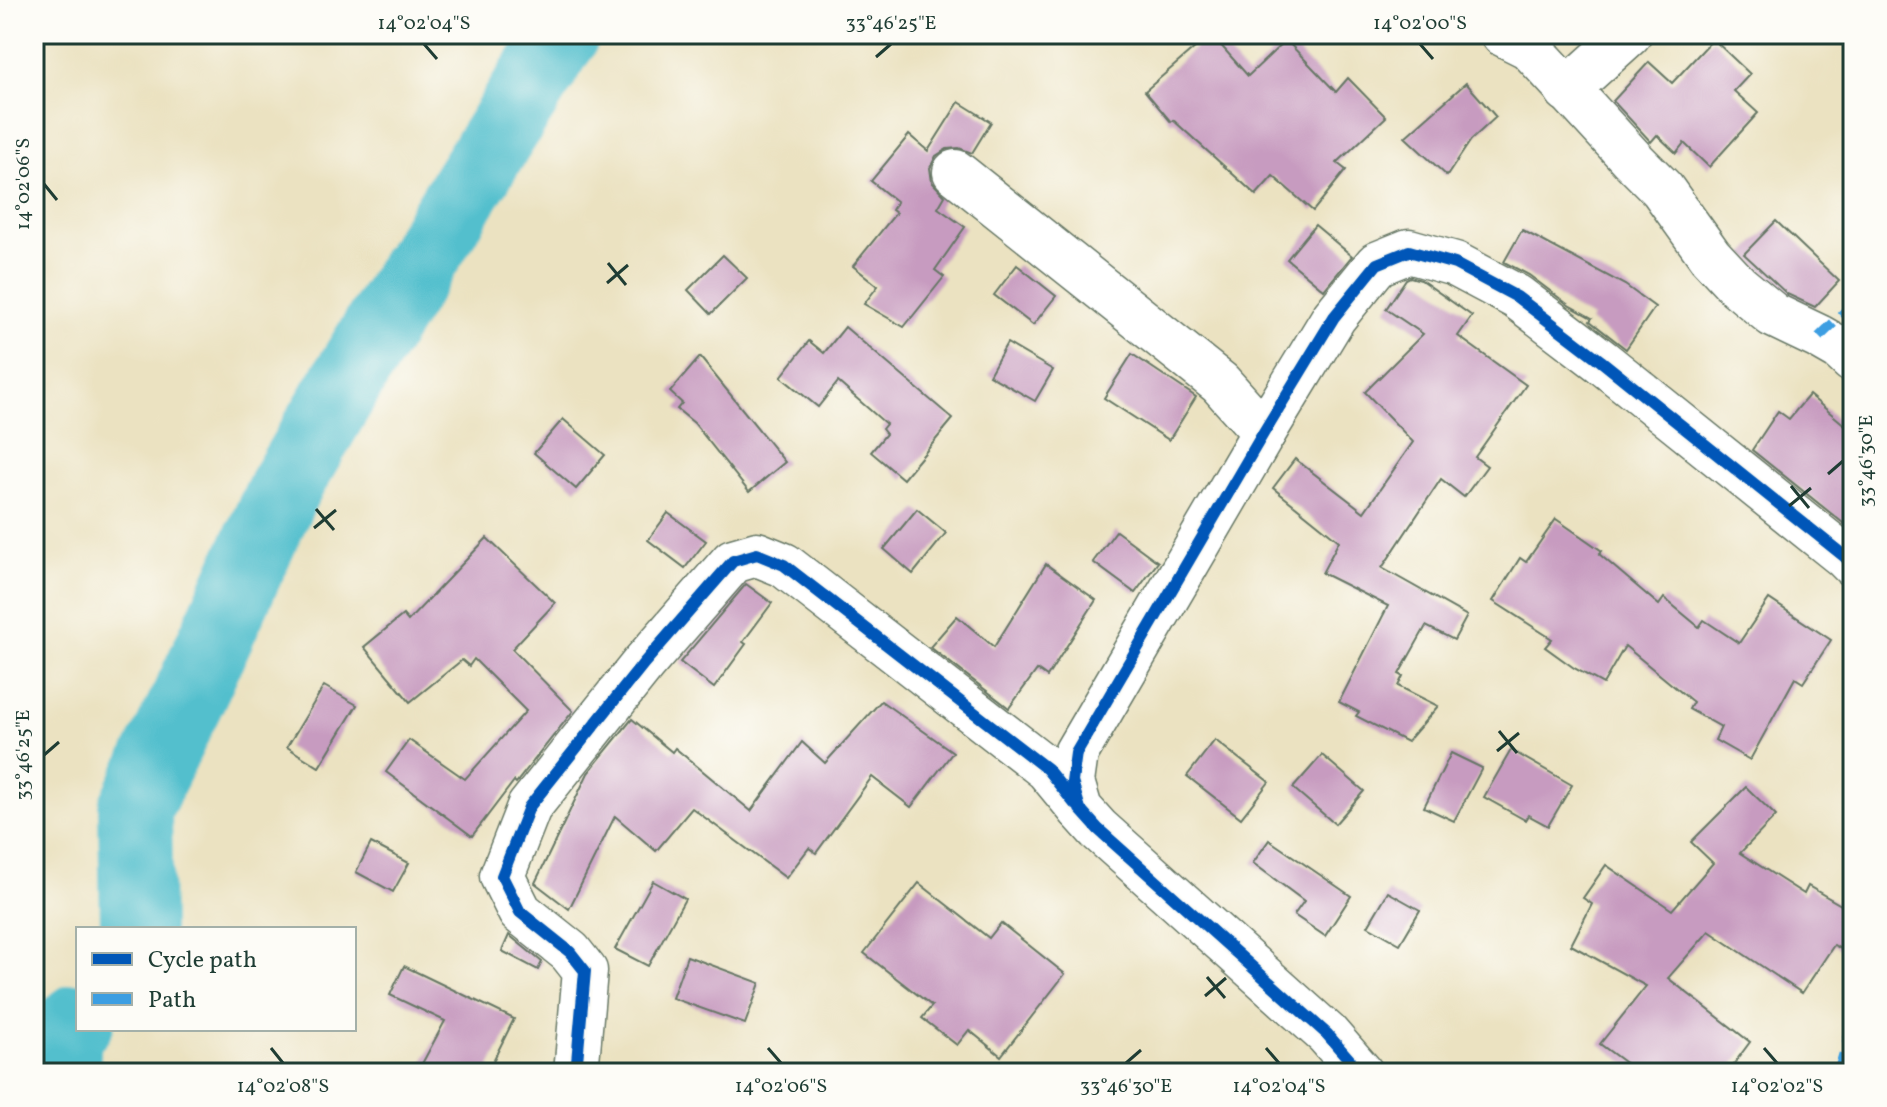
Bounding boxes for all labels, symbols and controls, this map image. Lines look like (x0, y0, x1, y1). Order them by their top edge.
text: 14°02'04"S (377, 10, 471, 38)
text: 33°46'25"E (845, 10, 937, 38)
text: 14°02'00"S (1373, 10, 1467, 38)
text: 14°02'06"S (10, 138, 38, 230)
text: 33°46'30"E (1853, 415, 1881, 507)
text: 33°46'25"E (10, 709, 38, 801)
legend (76, 927, 356, 1031)
text: Cycle path (148, 944, 257, 978)
text: Path (148, 984, 196, 1018)
text: 14°02'08"S (237, 1073, 329, 1101)
text: 14°02'06"S (735, 1073, 827, 1101)
text: 33°46'30"E (1080, 1073, 1172, 1101)
text: 14°02'04"S (1232, 1073, 1326, 1101)
text: 14°02'02"S (1731, 1073, 1823, 1101)

